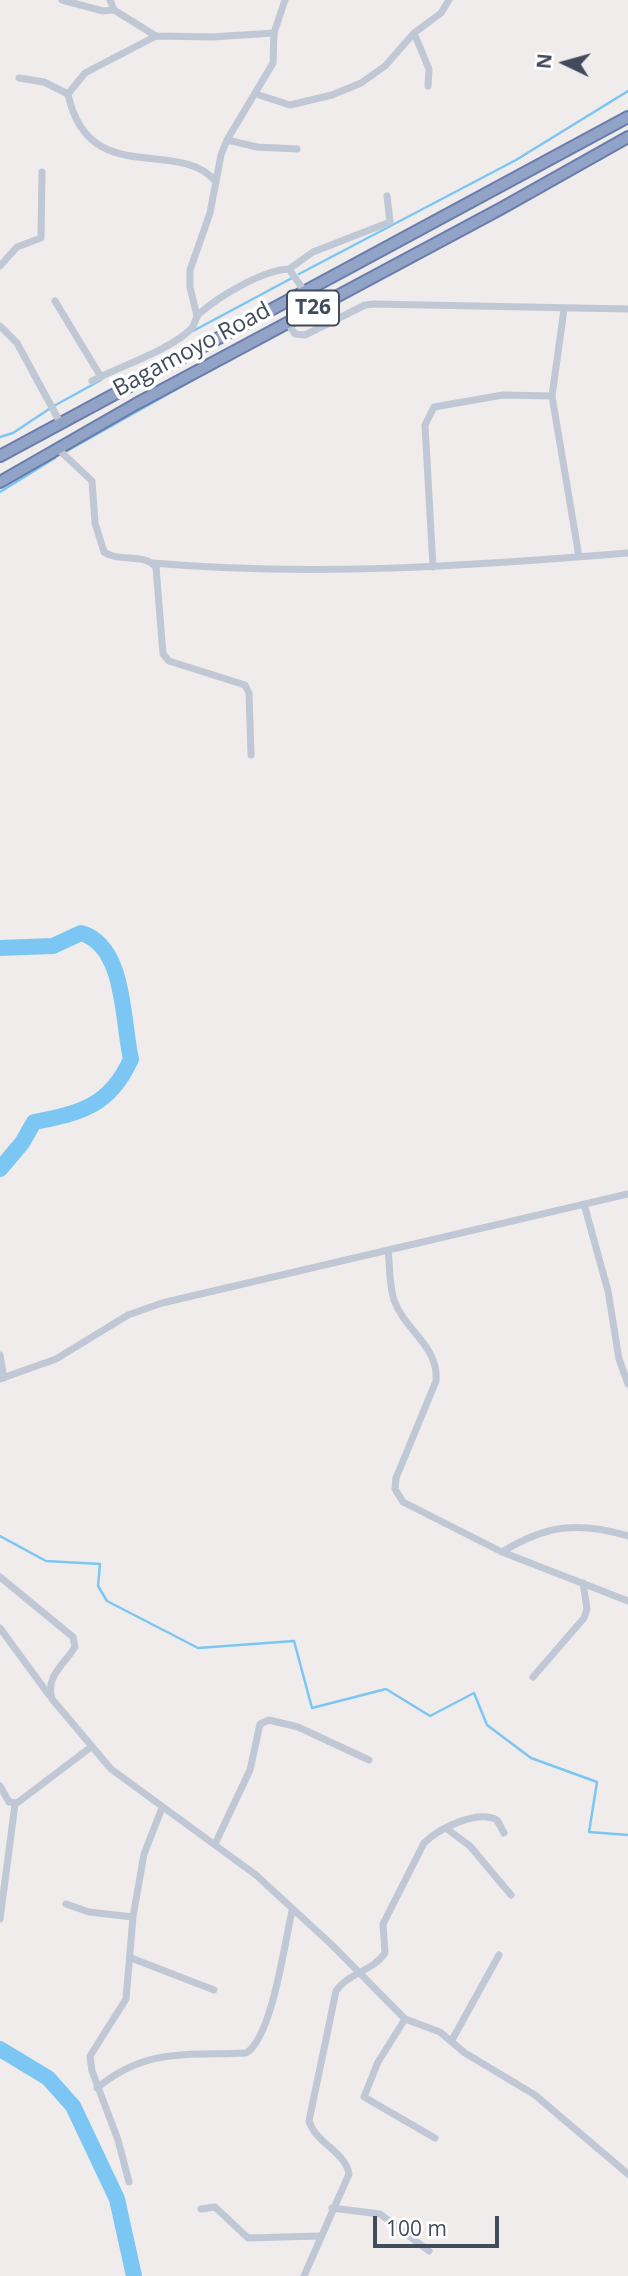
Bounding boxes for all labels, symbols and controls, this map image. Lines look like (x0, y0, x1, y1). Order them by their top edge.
north arrow (530, 28, 600, 98)
text: N (530, 52, 558, 70)
road number: T26 (287, 290, 339, 326)
street label: Bagamoyo Road (109, 297, 275, 403)
scale bar (376, 2202, 502, 2246)
text: 100 m (386, 2214, 447, 2242)

